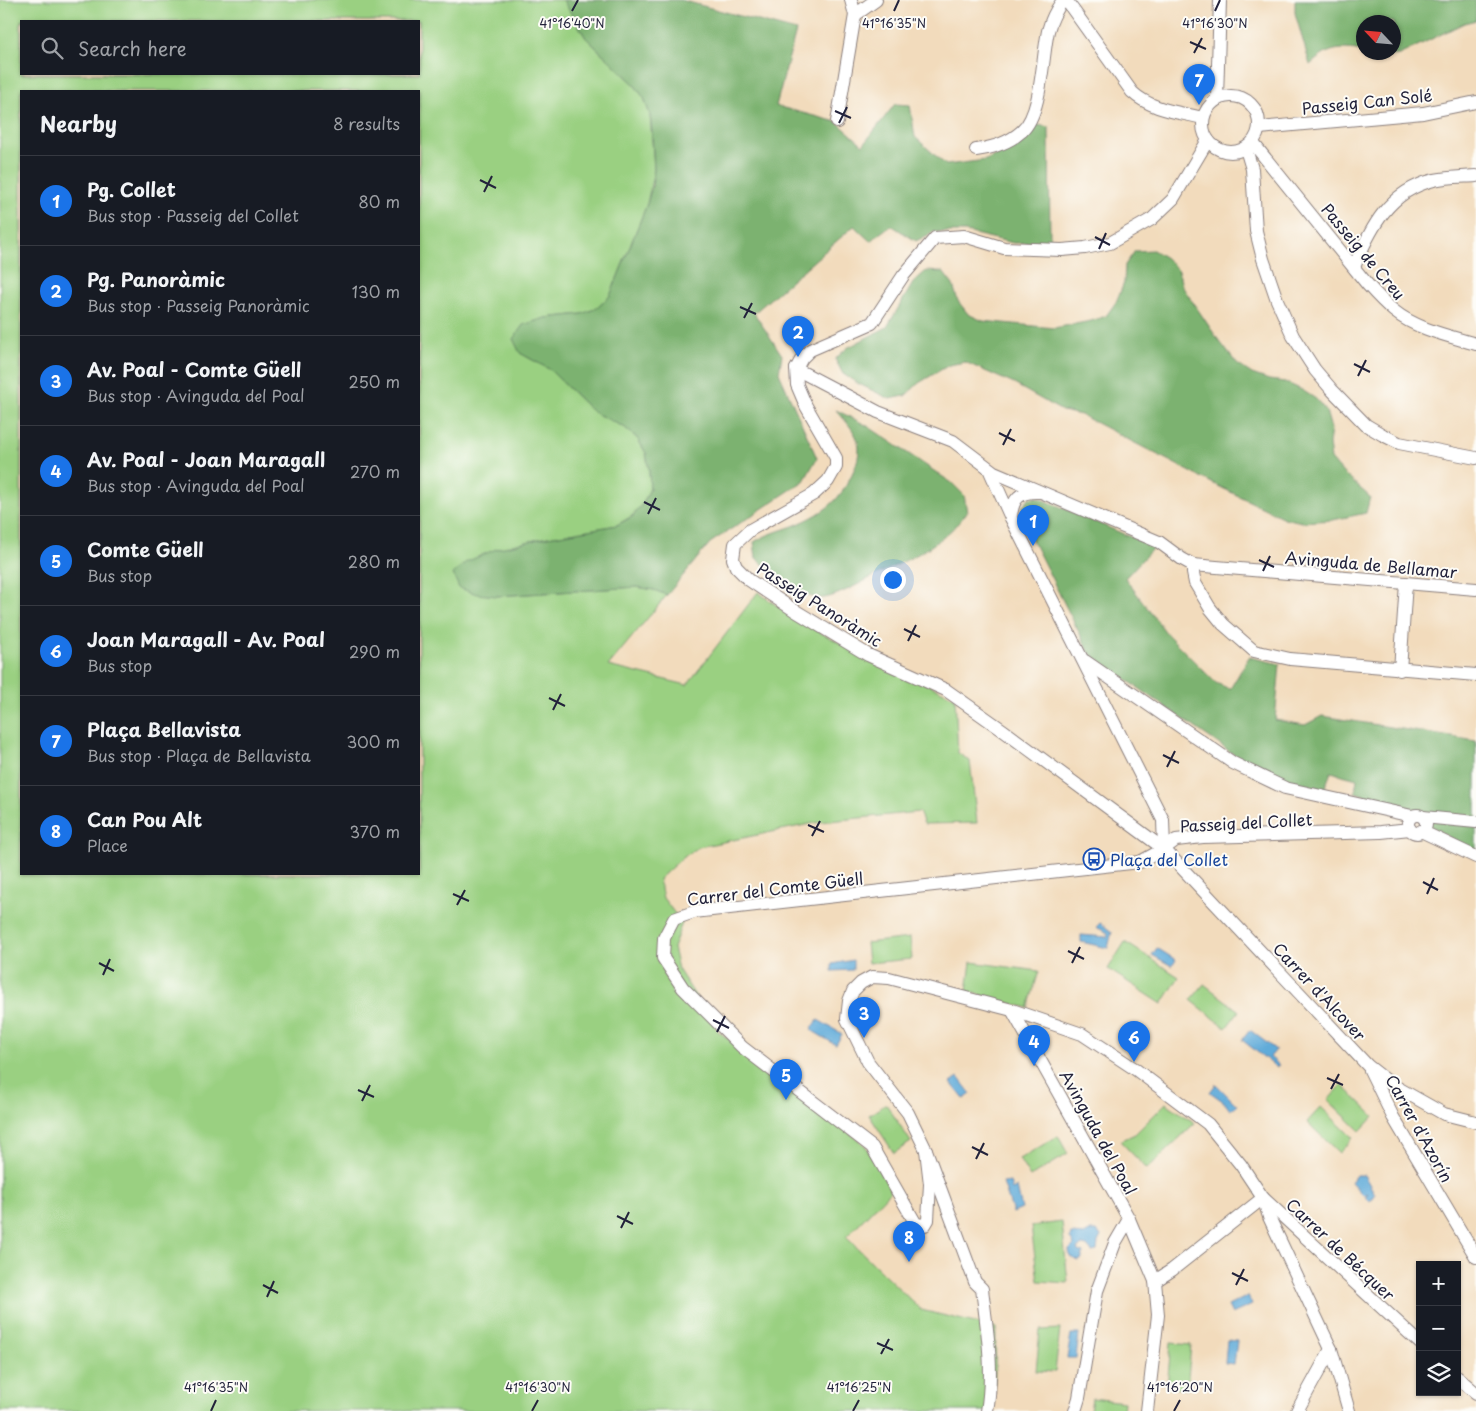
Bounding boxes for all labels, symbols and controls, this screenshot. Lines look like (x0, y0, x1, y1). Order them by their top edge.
text: 41°16'40"N (539, 14, 605, 32)
text: 41°16'35"N (862, 14, 926, 32)
text: 41°16'30"N (1182, 14, 1248, 32)
north arrow (1356, 15, 1401, 60)
search box (20, 20, 420, 75)
icon: search (38, 34, 66, 62)
text: Search here (78, 34, 187, 62)
pin: 7 (1183, 64, 1215, 105)
street label: Passeig Can Solé (1301, 82, 1433, 120)
text: Nearby (40, 107, 117, 139)
text: 8 results (333, 111, 400, 135)
text: Pg. Collet (87, 175, 176, 203)
text: 1 (52, 189, 60, 213)
text: 80 m (358, 189, 400, 213)
street label: Passeig de Creu (1316, 198, 1412, 304)
text: Bus stop · Passeig del Collet (87, 203, 299, 227)
text: Pg. Panoràmic (87, 265, 225, 293)
text: 2 (50, 279, 62, 303)
text: 130 m (352, 279, 400, 303)
text: Bus stop · Passeig Panoràmic (87, 293, 309, 317)
pin: 2 (782, 316, 814, 357)
text: Av. Poal - Comte Güell (87, 355, 301, 383)
text: 3 (51, 369, 61, 393)
text: 250 m (349, 369, 400, 393)
text: Bus stop · Avinguda del Poal (87, 383, 305, 407)
text: Av. Poal - Joan Maragall (87, 445, 325, 473)
text: 4 (51, 459, 61, 483)
text: 270 m (350, 459, 400, 483)
text: Bus stop · Avinguda del Poal (87, 473, 305, 497)
pin: 1 (1017, 505, 1049, 546)
text: Comte Güell (87, 535, 204, 563)
street label: Avinguda de Bellamar (1284, 545, 1459, 584)
text: 5 (51, 549, 61, 573)
text: 280 m (348, 549, 400, 573)
street label: Passeig Panoràmic (753, 556, 887, 652)
text: Bus stop (87, 563, 152, 587)
your location (880, 567, 906, 593)
text: Joan Maragall - Av. Poal (87, 625, 325, 653)
text: 6 (50, 639, 62, 663)
text: 290 m (349, 639, 400, 663)
text: Bus stop (87, 653, 152, 677)
text: Plaça Bellavista (87, 715, 241, 743)
text: 7 (51, 729, 61, 753)
text: 300 m (346, 729, 400, 753)
text: Bus stop · Plaça de Bellavista (87, 743, 311, 767)
text: Can Pou Alt (87, 805, 202, 833)
street label: Passeig del Collet (1179, 807, 1313, 837)
text: 8 (51, 819, 61, 843)
text: 370 m (350, 819, 400, 843)
text: Place (87, 833, 128, 857)
bus stop icon: Plaça del Collet (1082, 847, 1106, 871)
place label: Plaça del Collet (1110, 847, 1228, 871)
street label: Carrer del Comte Güell (686, 865, 864, 911)
street label: Carrer d'Alcover (1268, 937, 1372, 1046)
pin: 3 (848, 997, 880, 1038)
pin: 6 (1118, 1021, 1150, 1062)
pin: 4 (1018, 1025, 1050, 1066)
pin: 5 (770, 1059, 802, 1100)
street label: Avinguda del Poal (1055, 1065, 1143, 1199)
street label: Carrer d'Azorín (1380, 1070, 1460, 1186)
street label: Carrer de Bécquer (1281, 1192, 1401, 1306)
pin: 8 (893, 1221, 925, 1262)
map controls (1416, 1261, 1461, 1396)
button: + (1416, 1261, 1461, 1306)
button: − (1416, 1306, 1461, 1351)
button: layers (1416, 1351, 1461, 1396)
text: 41°16'35"N (184, 1378, 248, 1396)
text: 41°16'30"N (505, 1378, 571, 1396)
text: 41°16'25"N (827, 1378, 891, 1396)
text: 41°16'20"N (1147, 1378, 1213, 1396)

